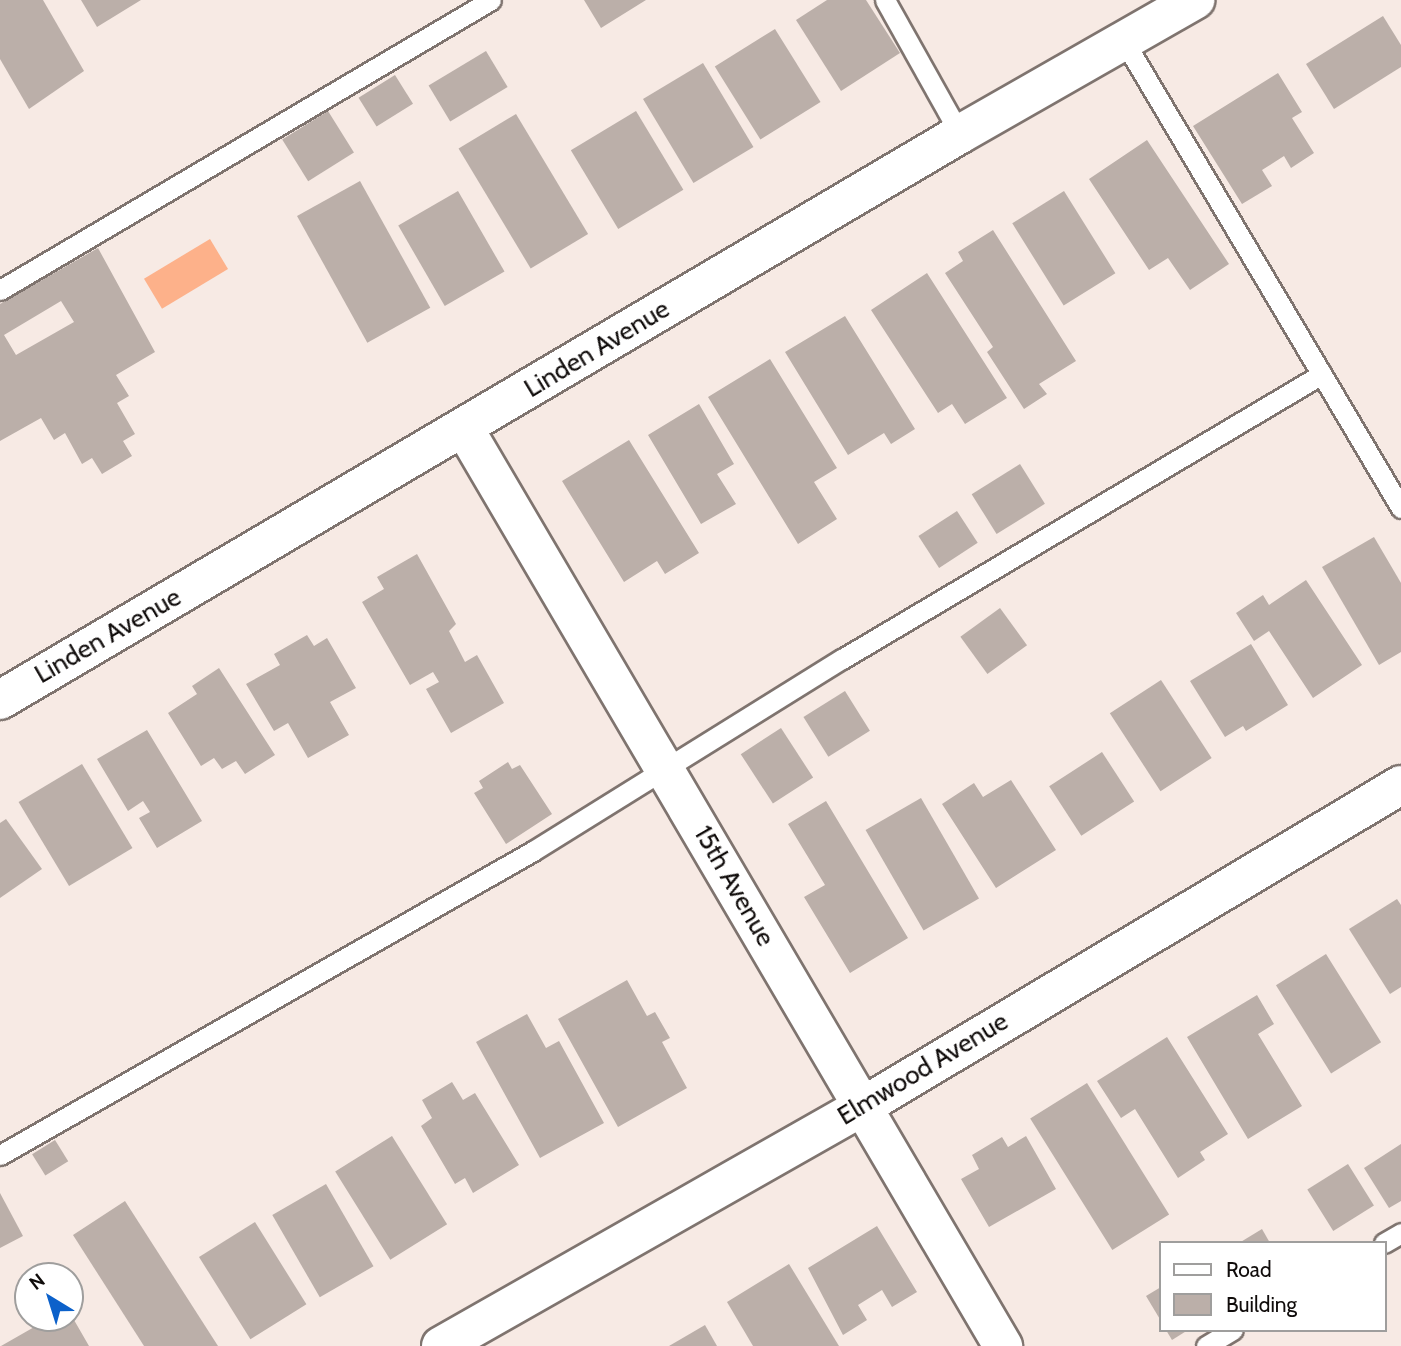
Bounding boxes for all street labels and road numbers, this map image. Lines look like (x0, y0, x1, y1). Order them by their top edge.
street label: Linden Avenue (519, 293, 675, 405)
street label: Linden Avenue (29, 582, 187, 690)
street label: 15th Avenue (687, 820, 781, 952)
street label: Elmwood Avenue (832, 1006, 1014, 1132)

